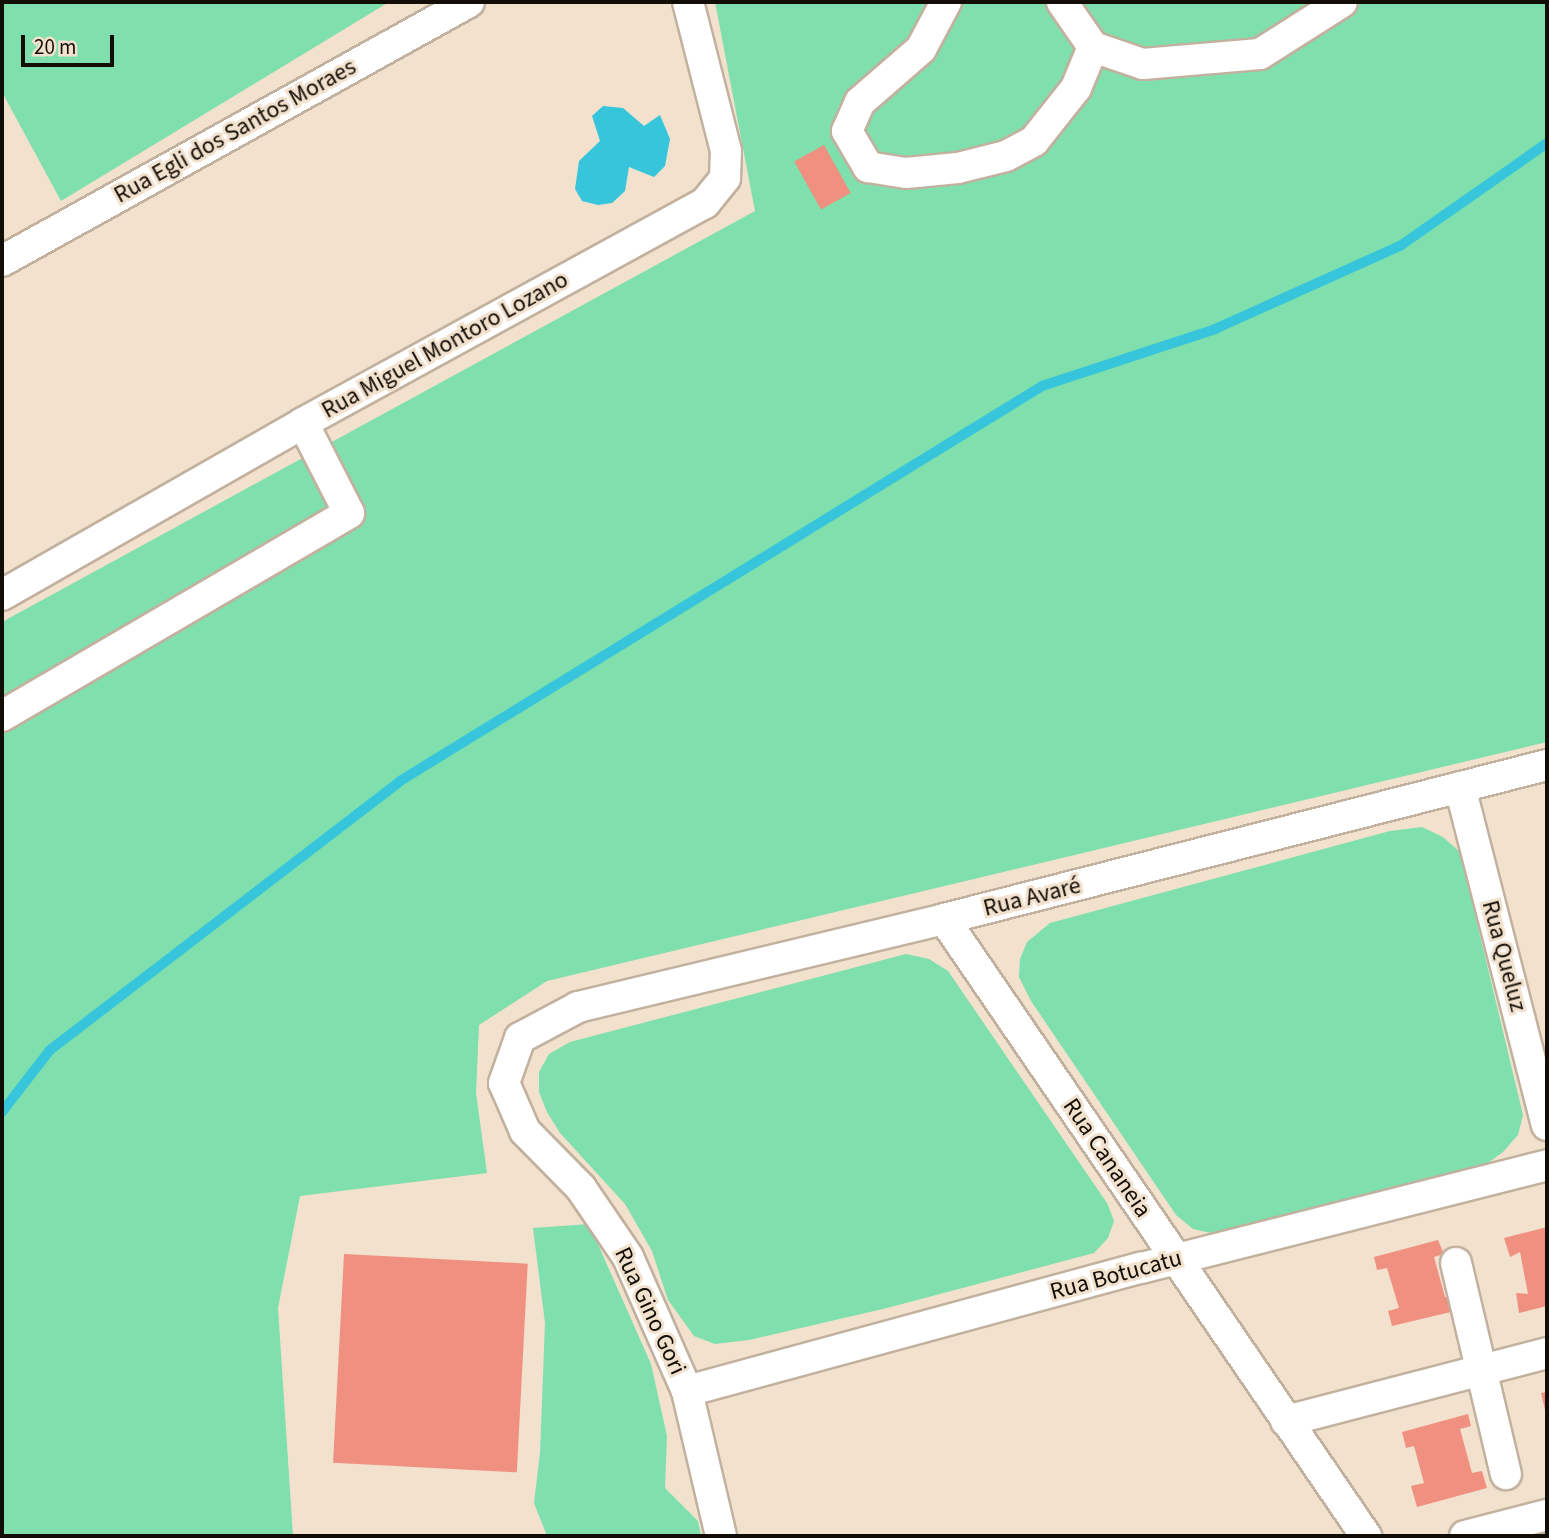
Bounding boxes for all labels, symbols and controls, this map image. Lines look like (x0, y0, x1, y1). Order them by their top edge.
scale bar (24, 21, 117, 65)
text: 20 m (34, 32, 76, 62)
street label: Rua Egli dos Santos Moraes (109, 52, 361, 210)
street label: Rua Miguel Montoro Lozano (317, 265, 573, 425)
street label: Rua Avaré (980, 871, 1084, 923)
street label: Rua Queluz (1475, 897, 1533, 1015)
street label: Rua Cananeia (1057, 1093, 1157, 1223)
street label: Rua Gino Gori (608, 1243, 692, 1379)
street label: Rua Botucatu (1047, 1244, 1185, 1306)

